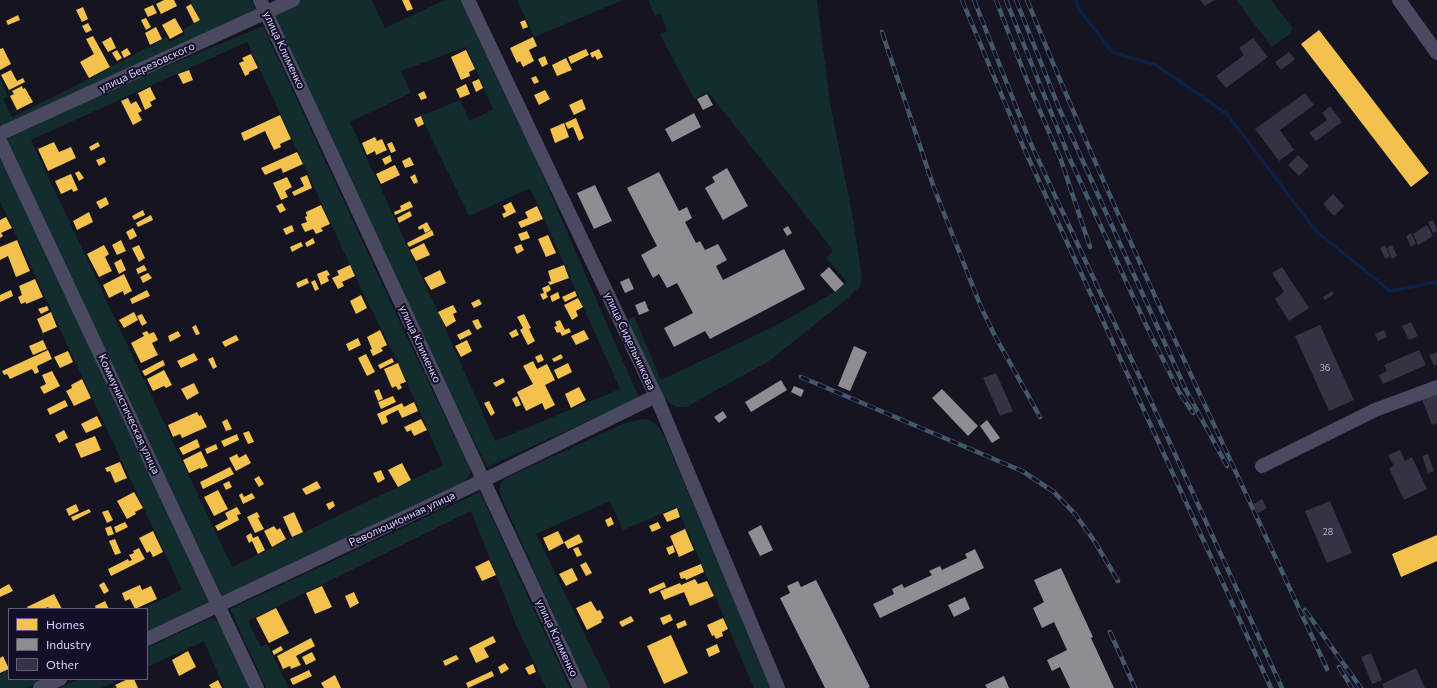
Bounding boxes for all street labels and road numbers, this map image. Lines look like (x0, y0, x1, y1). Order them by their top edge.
street label: улица Клименко (260, 9, 308, 91)
street label: улица Березовского (97, 39, 197, 95)
street label: улица Сидельникова (601, 290, 659, 392)
street label: улица Клименко (396, 303, 444, 385)
street label: Коммунистическая улица (95, 352, 163, 476)
street label: Революционная улица (347, 489, 457, 549)
street label: улица Клименко (533, 597, 581, 679)

